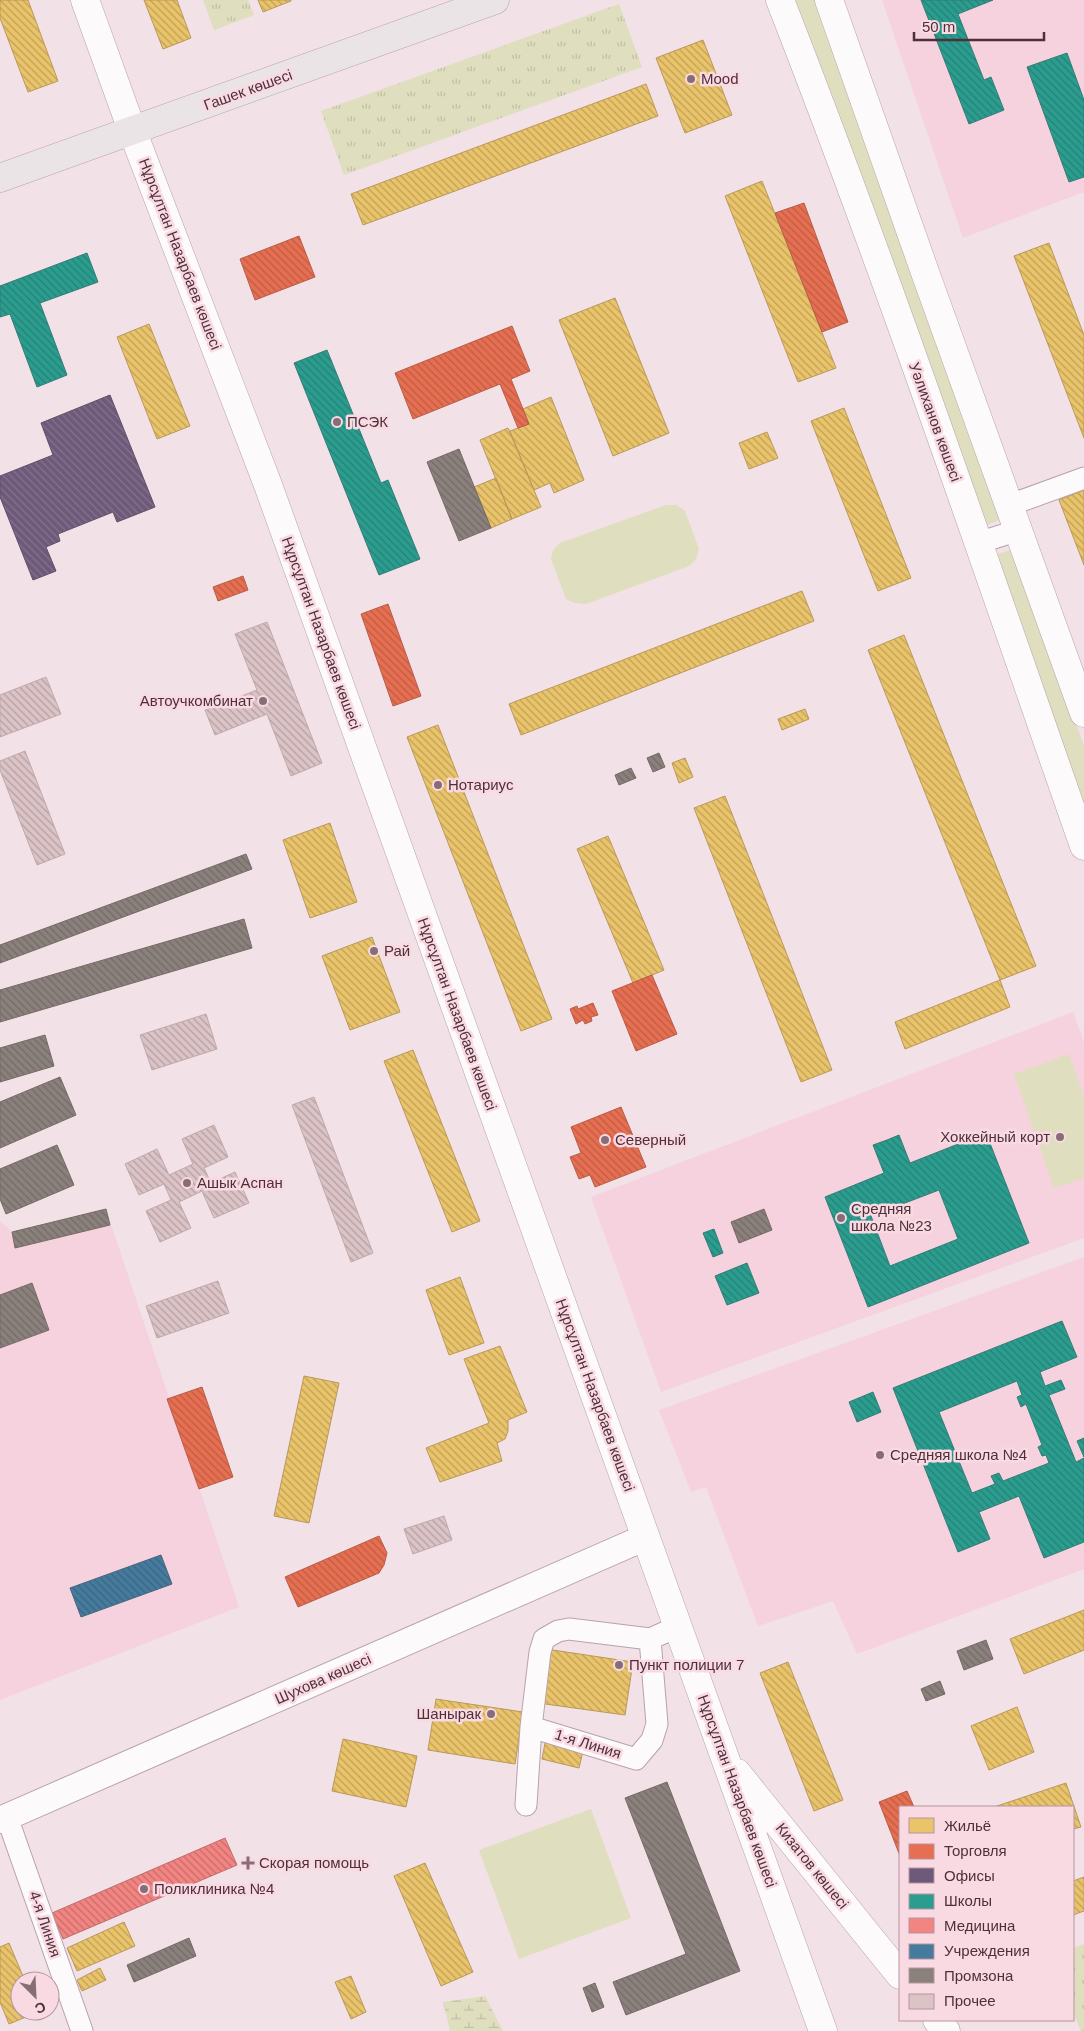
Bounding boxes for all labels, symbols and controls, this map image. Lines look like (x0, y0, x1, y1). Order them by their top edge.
scale bar (914, 10, 1044, 42)
text: 50 m (922, 18, 955, 35)
street label: Гашек көшесі (201, 66, 294, 113)
place label: Mood (701, 70, 739, 87)
marker: Mood (685, 73, 697, 85)
street label: Нұрсұлтан Назарбаев көшесі (136, 156, 225, 352)
street label: Уәлиханов көшесі (906, 360, 965, 484)
place label: ПСЭК (347, 413, 388, 430)
marker: ПСЭК (331, 416, 343, 428)
street label: Нұрсұлтан Назарбаев көшесі (279, 534, 364, 731)
place label: Автоучкомбинат (140, 692, 253, 709)
marker: Автоучкомбинат (257, 695, 269, 707)
place label: Нотариус (448, 776, 514, 793)
marker: Нотариус (432, 779, 444, 791)
street label: Нұрсұлтан Назарбаев көшесі (415, 915, 500, 1112)
place label: Рай (384, 942, 410, 959)
marker: Рай (368, 945, 380, 957)
place label: Хоккейный корт (940, 1128, 1050, 1145)
place label: Северный (615, 1131, 686, 1148)
marker: Хоккейный корт (1054, 1131, 1066, 1143)
marker: Северный (599, 1134, 611, 1146)
place label: Ашык Аспан (197, 1174, 283, 1191)
marker: Ашык Аспан (181, 1177, 193, 1189)
place label: Средняя школа №23 (851, 1200, 932, 1234)
marker: Средняя школа №23 (835, 1212, 847, 1224)
street label: Нұрсұлтан Назарбаев көшесі (553, 1296, 638, 1493)
place label: Средняя школа №4 (890, 1446, 1027, 1463)
marker: Средняя школа №4 (874, 1449, 886, 1461)
street label: Шухова көшесі (272, 1650, 373, 1707)
place label: Пункт полиции 7 (629, 1656, 744, 1673)
marker: Пункт полиции 7 (613, 1659, 625, 1671)
street label: Нұрсұлтан Назарбаев көшесі (695, 1692, 780, 1889)
place label: Шанырак (417, 1705, 481, 1722)
marker: Шанырак (485, 1708, 497, 1720)
street label: 1-я Линия (553, 1725, 623, 1762)
legend (899, 1806, 1074, 2021)
text: Жильё (944, 1817, 991, 1834)
street label: Кизатов көшесі (773, 1819, 852, 1912)
text: Торговля (944, 1842, 1007, 1859)
place label: Скорая помощь (259, 1854, 369, 1871)
marker: Скорая помощь (241, 1856, 255, 1870)
text: Офисы (944, 1867, 995, 1884)
place label: Поликлиника №4 (154, 1880, 274, 1897)
marker: Поликлиника №4 (138, 1883, 150, 1895)
street label: 4-я Линия (26, 1889, 65, 1959)
text: Школы (944, 1892, 992, 1909)
text: Медицина (944, 1917, 1016, 1934)
text: Учреждения (944, 1942, 1030, 1959)
text: Промзона (944, 1967, 1014, 1984)
north arrow (10, 1971, 60, 2021)
text: Прочее (944, 1992, 996, 2009)
text: С (32, 1999, 48, 2017)

